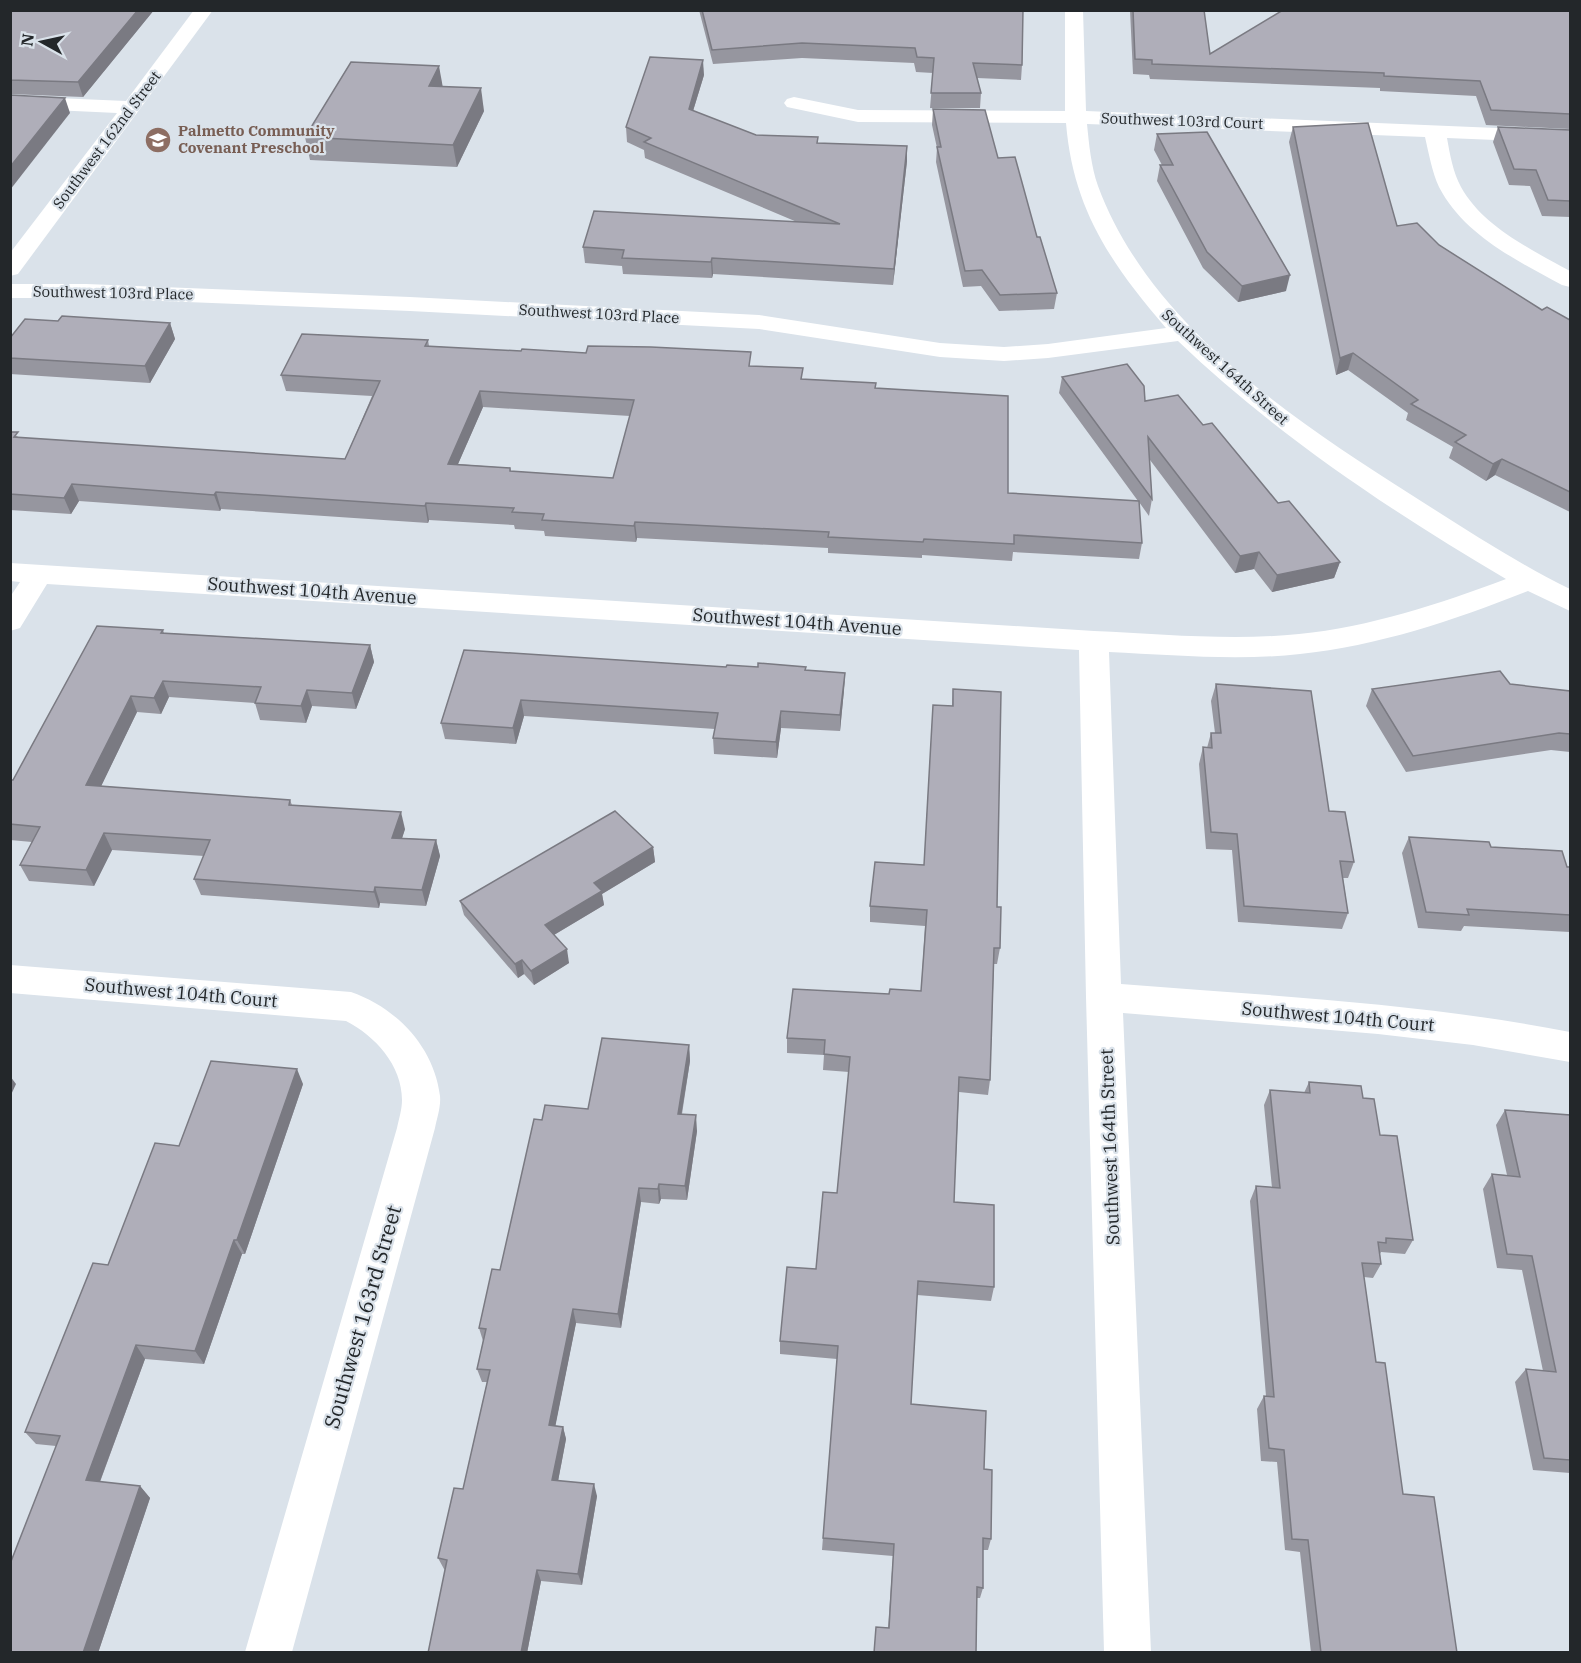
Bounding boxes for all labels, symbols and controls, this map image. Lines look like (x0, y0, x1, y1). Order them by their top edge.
north arrow (12, 12, 72, 72)
text: N (16, 32, 38, 48)
street label: Southwest 162nd Street (48, 67, 165, 212)
street label: Southwest 103rd Court (1101, 108, 1263, 133)
place label: Palmetto Community Covenant Preschool (178, 121, 335, 157)
school or university icon: Palmetto Community Covenant Preschool (143, 125, 173, 155)
street label: Southwest 103rd Place (33, 282, 193, 303)
street label: Southwest 103rd Place (518, 300, 680, 327)
street label: Southwest 164th Street (1158, 305, 1293, 429)
street label: Southwest 104th Avenue (207, 572, 417, 609)
street label: Southwest 104th Avenue (692, 603, 902, 640)
street label: Southwest 104th Court (84, 973, 278, 1012)
street label: Southwest 104th Court (1241, 997, 1435, 1036)
street label: Southwest 164th Street (1095, 1048, 1124, 1246)
street label: Southwest 163rd Street (317, 1202, 407, 1432)

